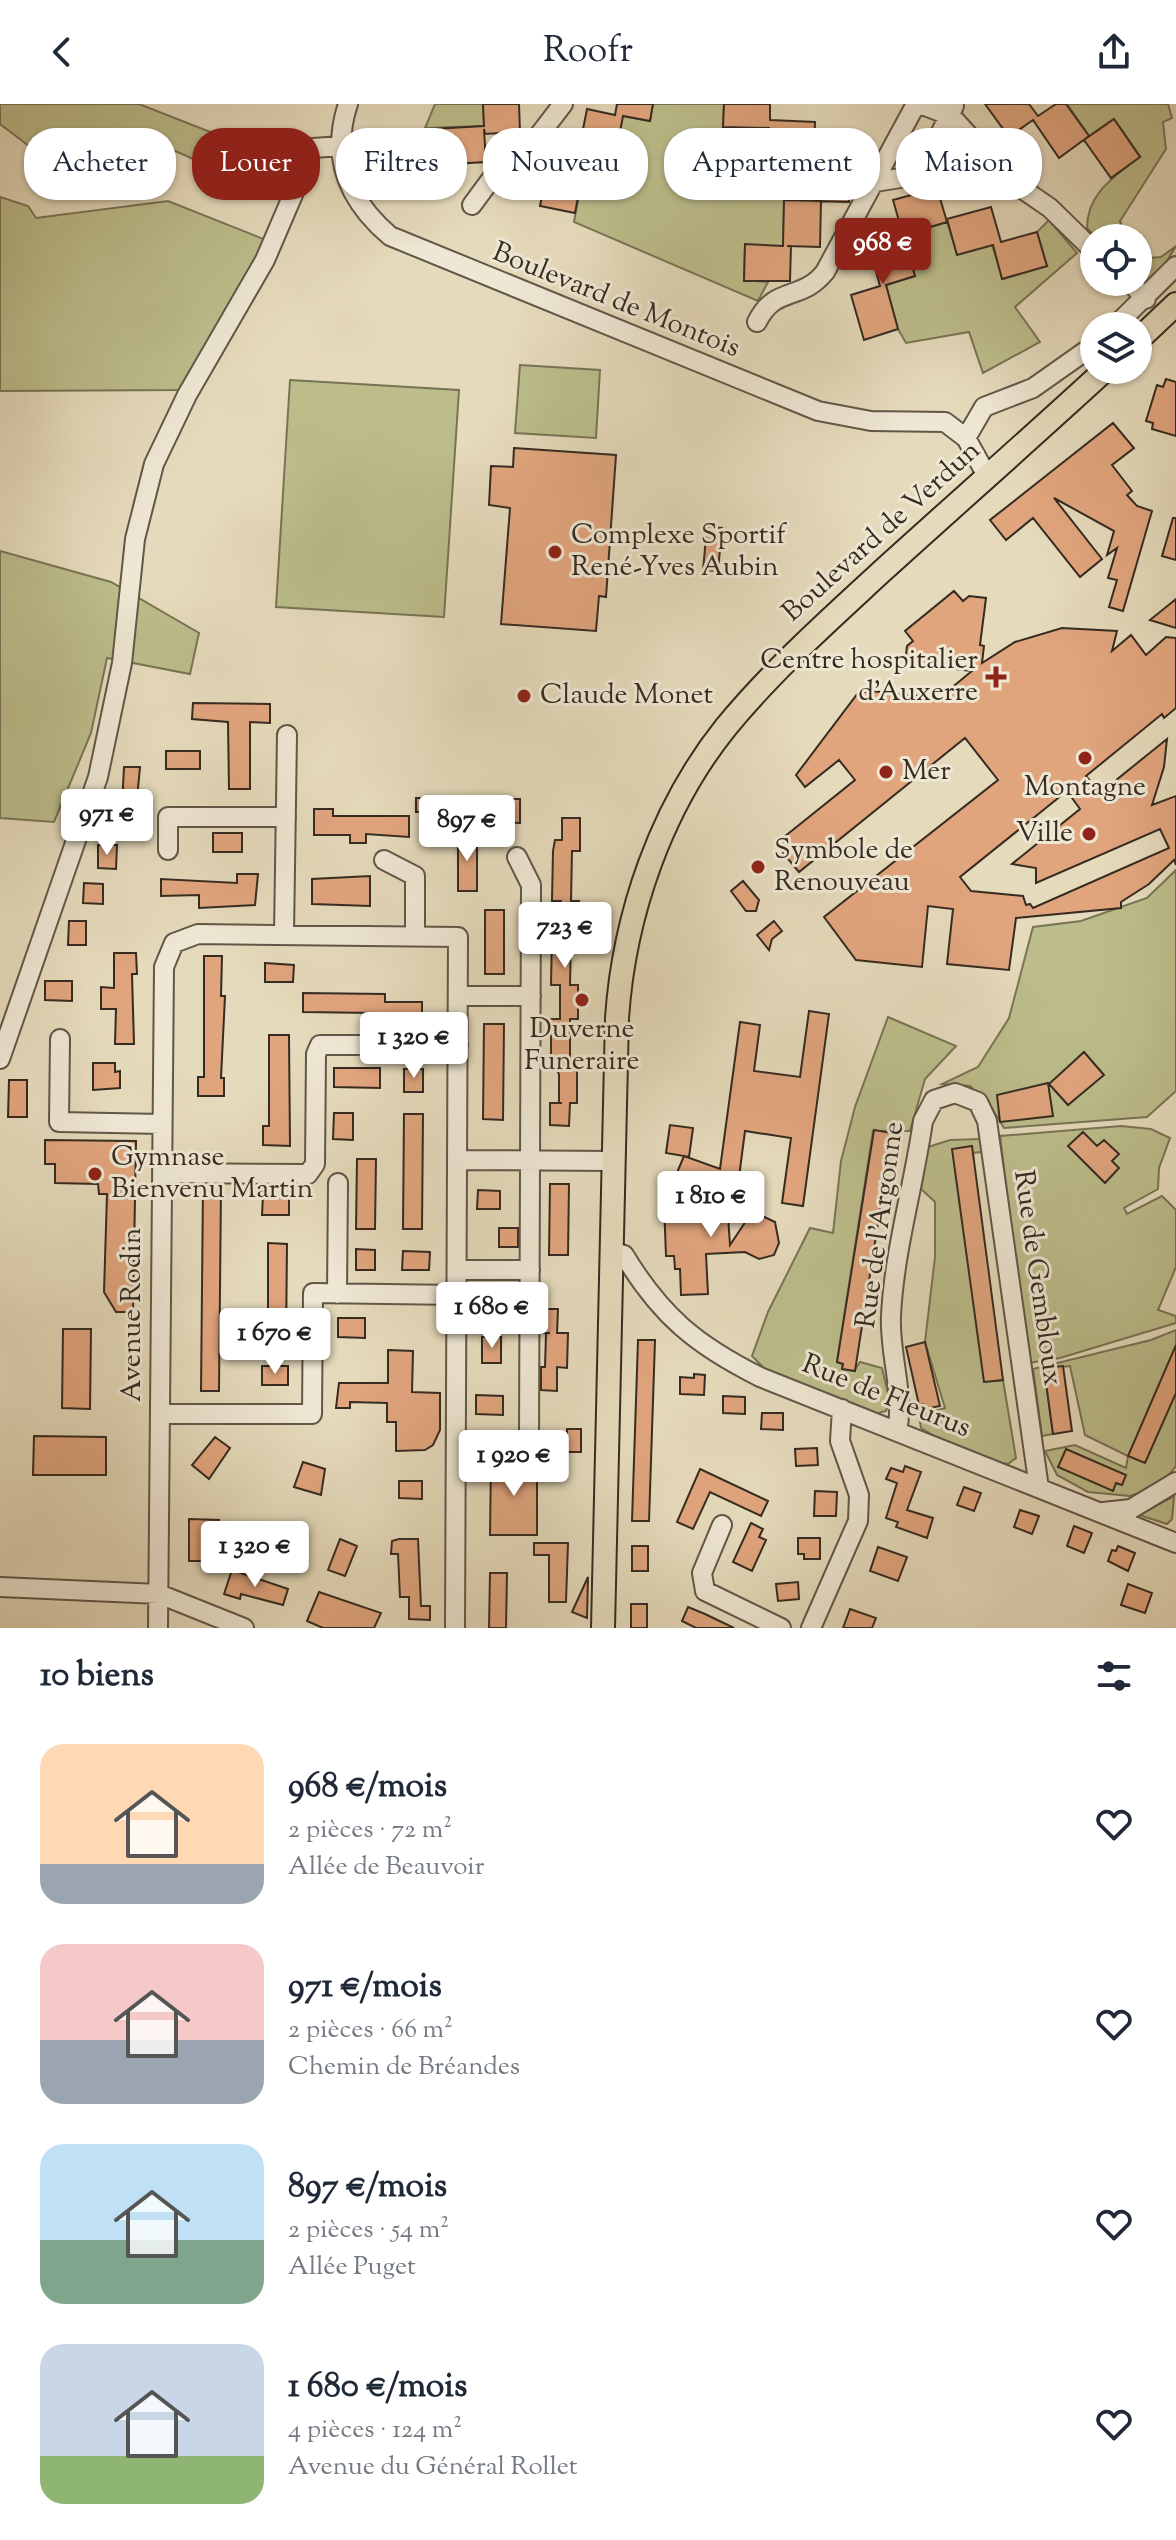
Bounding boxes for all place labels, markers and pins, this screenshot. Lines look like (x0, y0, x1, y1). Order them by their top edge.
pin: 968 € (827, 218, 939, 286)
place label: Complexe Sportif René-Yves Aubin (571, 516, 787, 588)
marker: Complexe Sportif René-Yves Aubin (546, 543, 564, 561)
place label: Centre hospitalier d’Auxerre (760, 641, 978, 713)
marker: Centre hospitalier d’Auxerre (985, 666, 1007, 688)
place label: Claude Monet (540, 676, 713, 716)
marker: Claude Monet (515, 687, 533, 705)
marker: Montagne (1076, 749, 1094, 767)
place label: Mer (902, 752, 951, 792)
marker: Mer (877, 763, 895, 781)
place label: Montagne (1024, 768, 1146, 808)
pin: 971 € (51, 789, 163, 857)
pin: 897 € (411, 795, 523, 863)
place label: Ville (1016, 814, 1073, 854)
marker: Ville (1080, 825, 1098, 843)
place label: Symbole de Renouveau (774, 831, 913, 903)
marker: Symbole de Renouveau (749, 858, 767, 876)
pin: 723 € (509, 902, 621, 970)
marker: Duverne Funeraire (573, 991, 591, 1009)
place label: Duverne Funeraire (524, 1010, 640, 1082)
pin: 1 320 € (340, 1012, 488, 1080)
place label: Gymnase Bienvenu Martin (111, 1138, 313, 1210)
marker: Gymnase Bienvenu Martin (86, 1165, 104, 1183)
pin: 1 810 € (637, 1171, 785, 1239)
pin: 1 680 € (418, 1282, 566, 1350)
pin: 1 670 € (201, 1308, 349, 1376)
pin: 1 920 € (440, 1430, 588, 1498)
pin: 1 320 € (181, 1521, 329, 1589)

